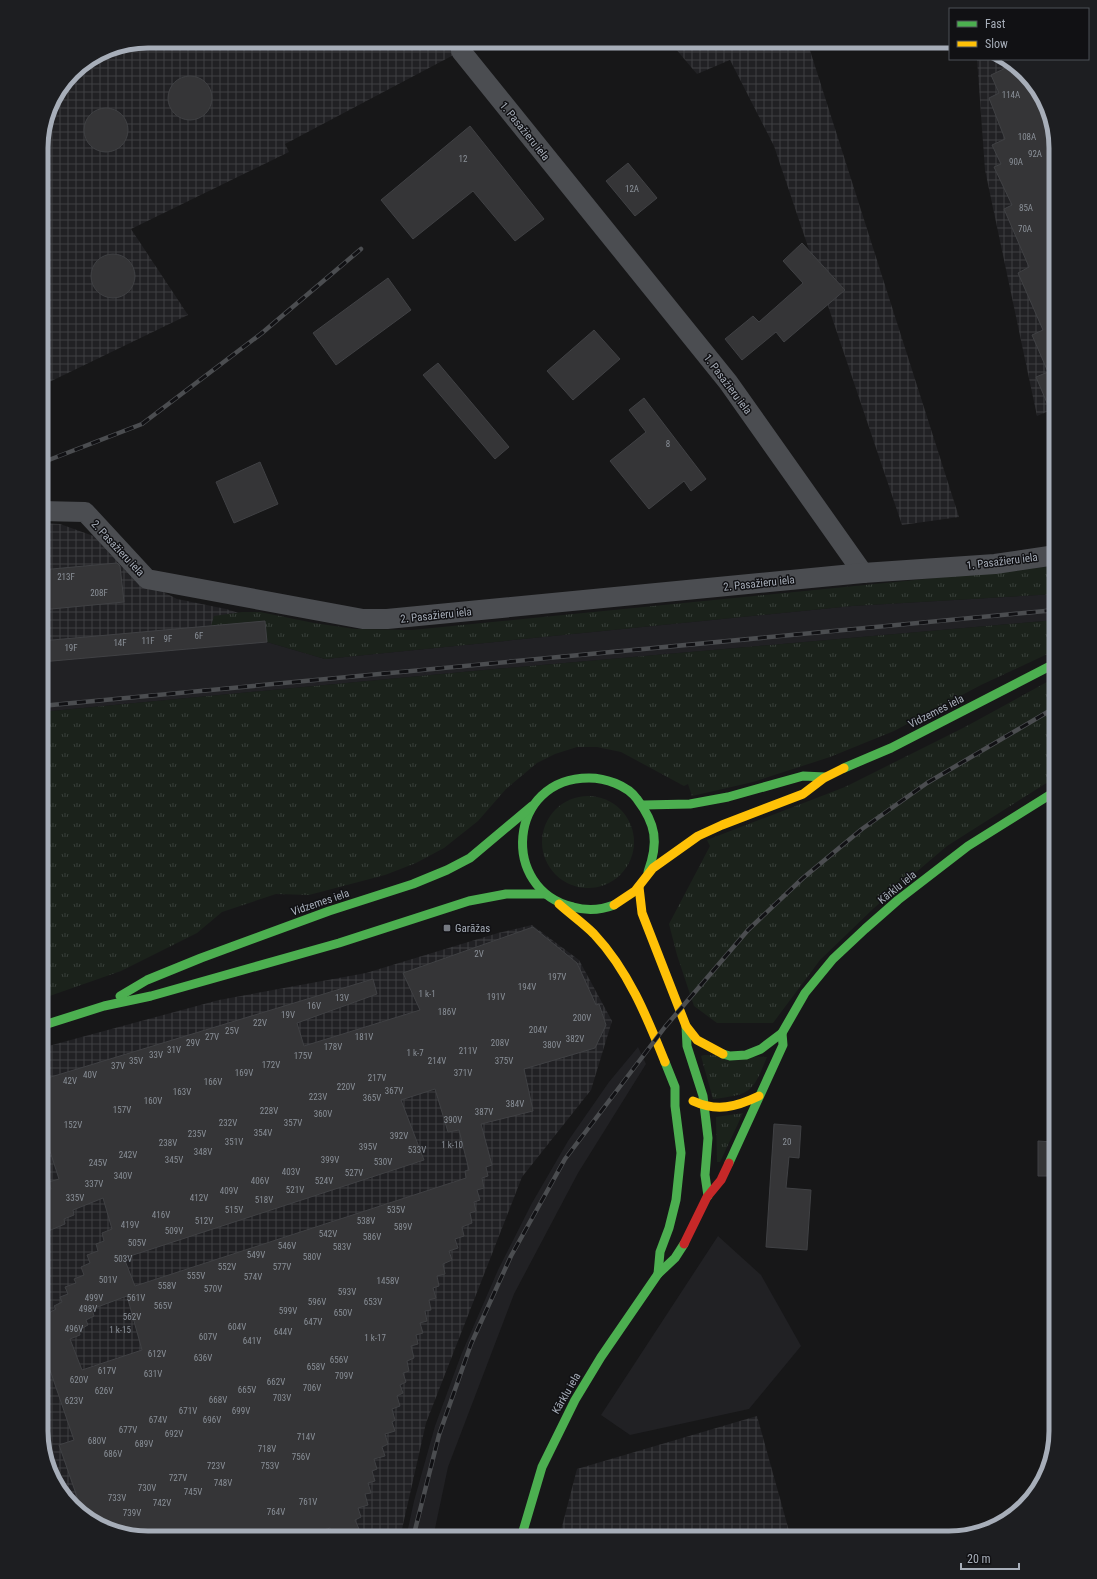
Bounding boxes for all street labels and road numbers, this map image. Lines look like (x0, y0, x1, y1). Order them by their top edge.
street label: 1. Pasažieru iela (497, 99, 552, 163)
street label: 1. Pasažieru iela (701, 352, 754, 417)
street label: 2. Pasažieru iela (88, 518, 147, 579)
street label: 1. Pasažieru iela (966, 551, 1038, 572)
street label: 2. Pasažieru iela (723, 573, 795, 594)
street label: 2. Pasažieru iela (400, 605, 472, 626)
street label: Vidzemes iela (906, 692, 966, 731)
street label: Kārklu iela (876, 868, 919, 907)
street label: Vidzemes iela (289, 886, 351, 918)
street label: Kārklu iela (549, 1370, 583, 1416)

